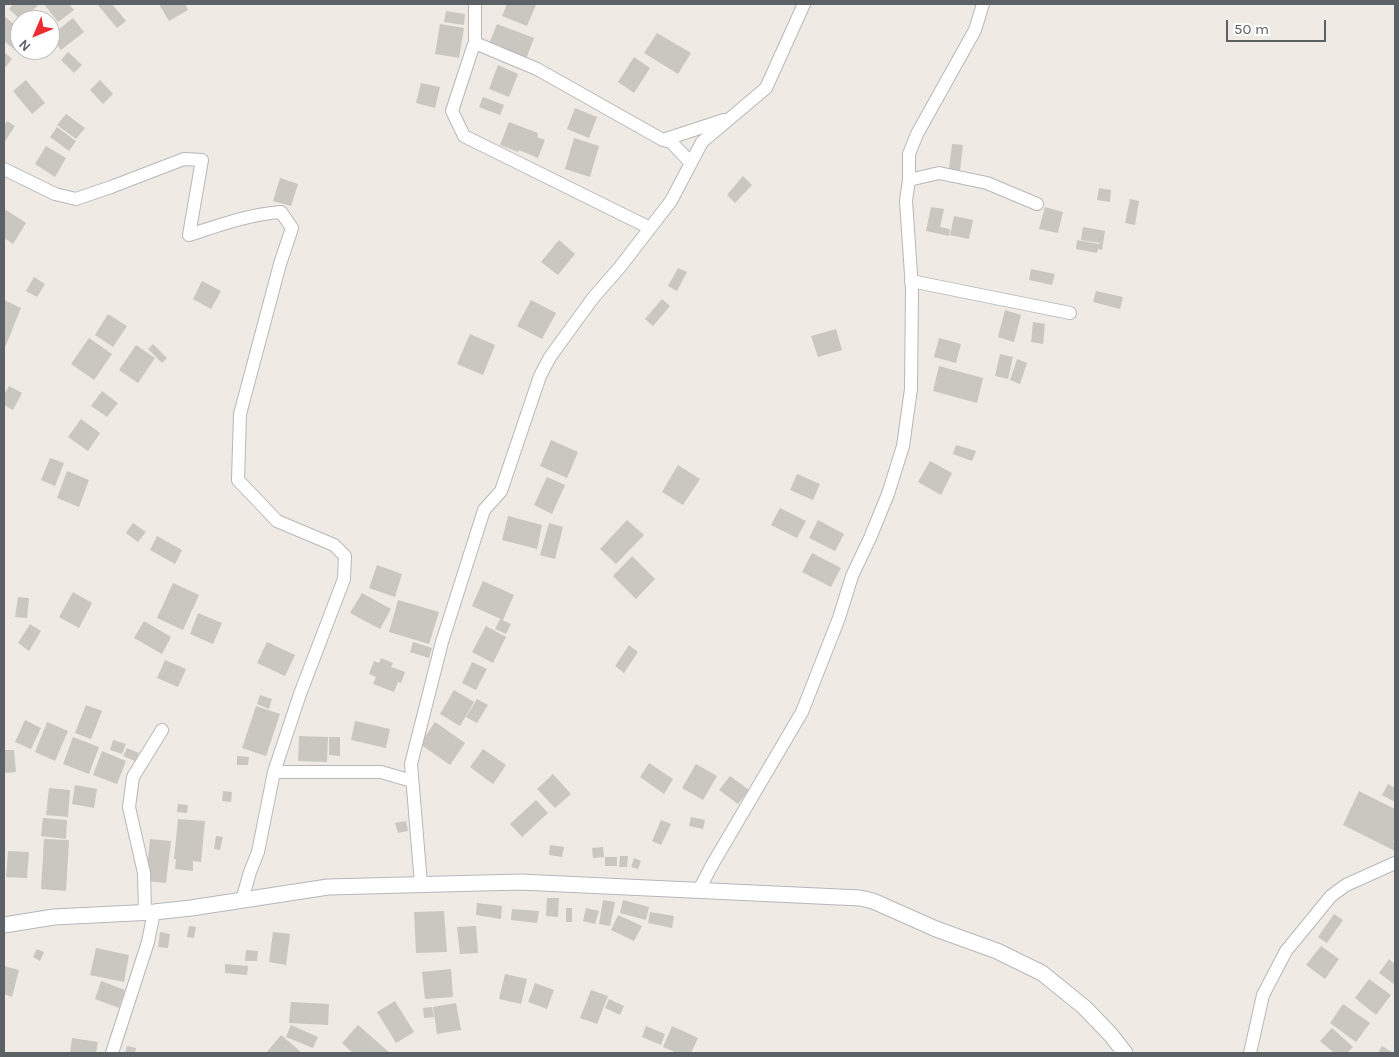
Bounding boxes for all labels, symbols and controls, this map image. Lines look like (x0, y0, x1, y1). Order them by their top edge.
north arrow (10, 10, 60, 60)
scale bar (1229, 10, 1329, 42)
text: 50 m (1234, 20, 1269, 38)
text: N (15, 36, 34, 55)

